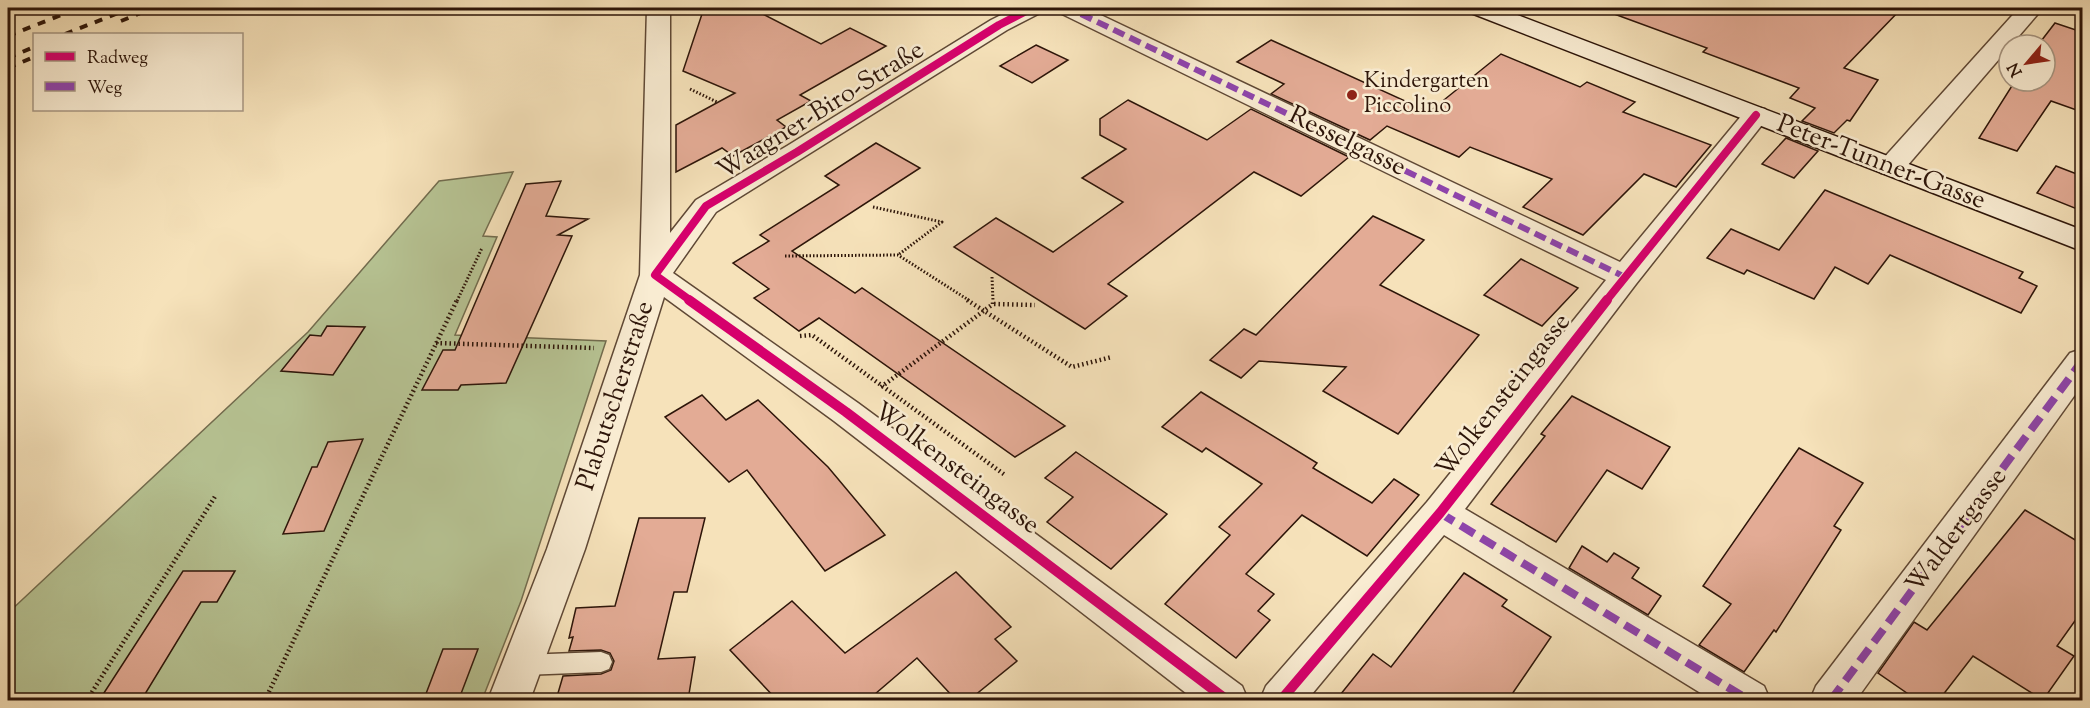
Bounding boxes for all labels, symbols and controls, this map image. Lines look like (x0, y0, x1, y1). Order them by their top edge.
street label: Waagner-Biro-Straße (710, 32, 932, 190)
legend (33, 33, 243, 111)
north arrow (1997, 33, 2057, 93)
text: Radweg (87, 46, 148, 72)
text: N (2003, 58, 2029, 80)
place label: Kindergarten Piccolino (1364, 66, 1489, 123)
text: Weg (87, 76, 123, 102)
marker: Kindergarten Piccolino (1345, 88, 1359, 102)
street label: Resselgasse (1282, 98, 1412, 186)
street label: Peter-Tunner-Gasse (1771, 106, 1991, 220)
street label: Plabutscherstraße (568, 297, 664, 495)
street label: Wolkensteingasse (1428, 306, 1580, 486)
street label: Wolkensteingasse (865, 394, 1047, 544)
street label: Waldertgasse (1897, 460, 2017, 602)

